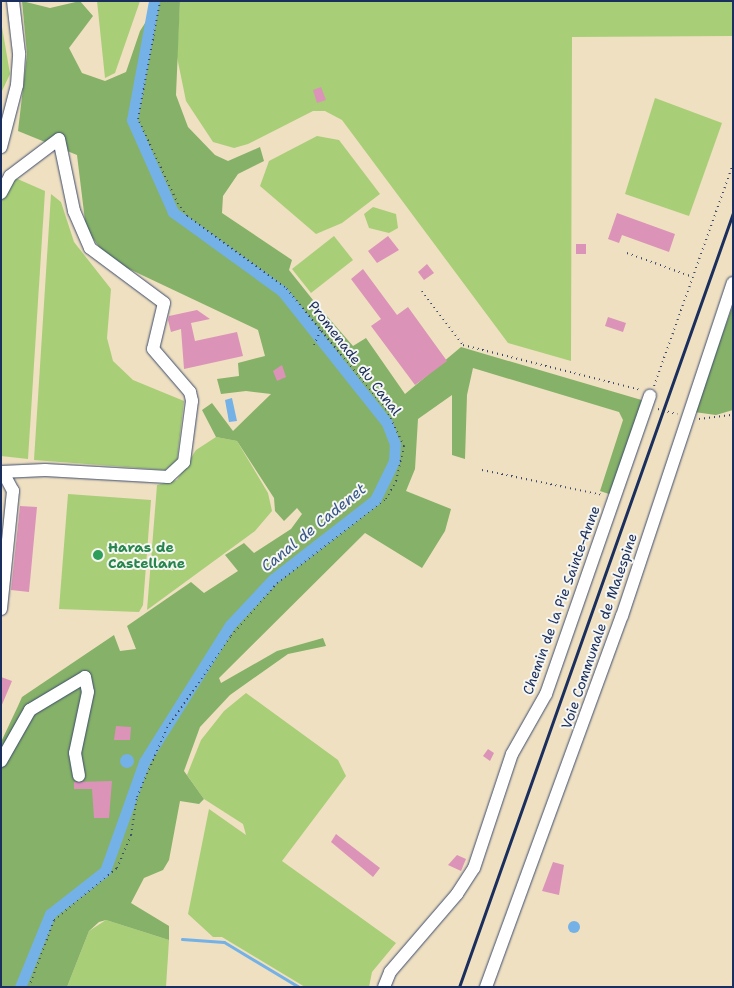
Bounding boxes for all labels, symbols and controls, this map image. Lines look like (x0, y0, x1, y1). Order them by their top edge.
street label: Promenade du Canal (305, 297, 405, 419)
water label: Canal de Cadenet (258, 480, 370, 576)
street label: Chemin de la Pie Sainte-Anne (519, 503, 603, 697)
street label: Voie Communale de Malespine (558, 531, 640, 731)
place label: Haras de Castellane (108, 539, 185, 572)
marker: Haras de Castellane (92, 549, 104, 561)

